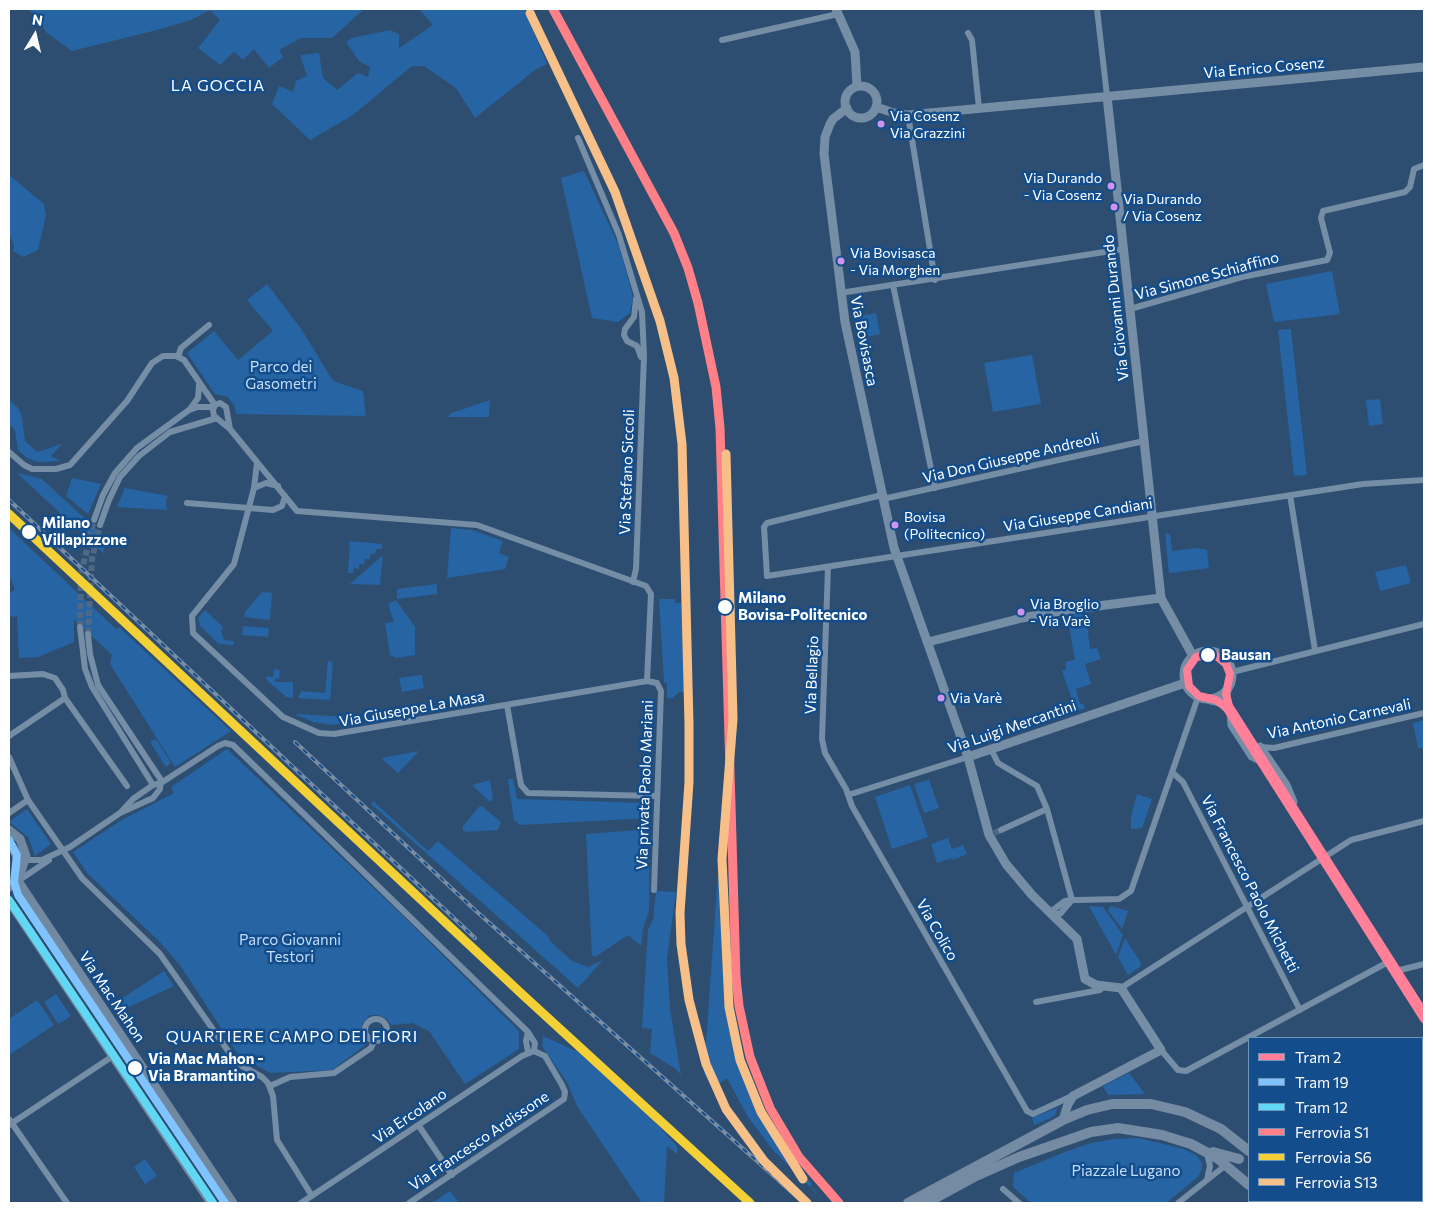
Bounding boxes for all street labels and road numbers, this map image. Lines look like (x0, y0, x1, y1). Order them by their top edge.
street label: Via Enrico Cosenz (1203, 54, 1325, 82)
street label: Via Giovanni Durando (1099, 234, 1133, 382)
street label: Via Simone Schiaffino (1133, 248, 1281, 304)
street label: Via Bovisasca (846, 294, 882, 388)
street label: Via Stefano Siccoli (616, 409, 638, 535)
street label: Via Don Giuseppe Andreoli (921, 429, 1101, 487)
street label: Via Giuseppe Candiani (1002, 494, 1154, 536)
street label: Via Bellagio (802, 635, 822, 715)
street label: Via Giuseppe La Masa (338, 687, 486, 731)
street label: Via Antonio Carnevali (1265, 695, 1413, 743)
street label: Via Luigi Mercantini (945, 697, 1079, 757)
street label: Via privata Paolo Mariani (633, 700, 657, 870)
street label: Via Francesco Paolo Michetti (1197, 792, 1303, 976)
street label: Via Colico (912, 896, 962, 964)
street label: Via Mac Mahon (75, 948, 149, 1046)
street label: Via Ercolano (370, 1085, 450, 1147)
street label: Via Francesco Ardissone (406, 1088, 552, 1194)

